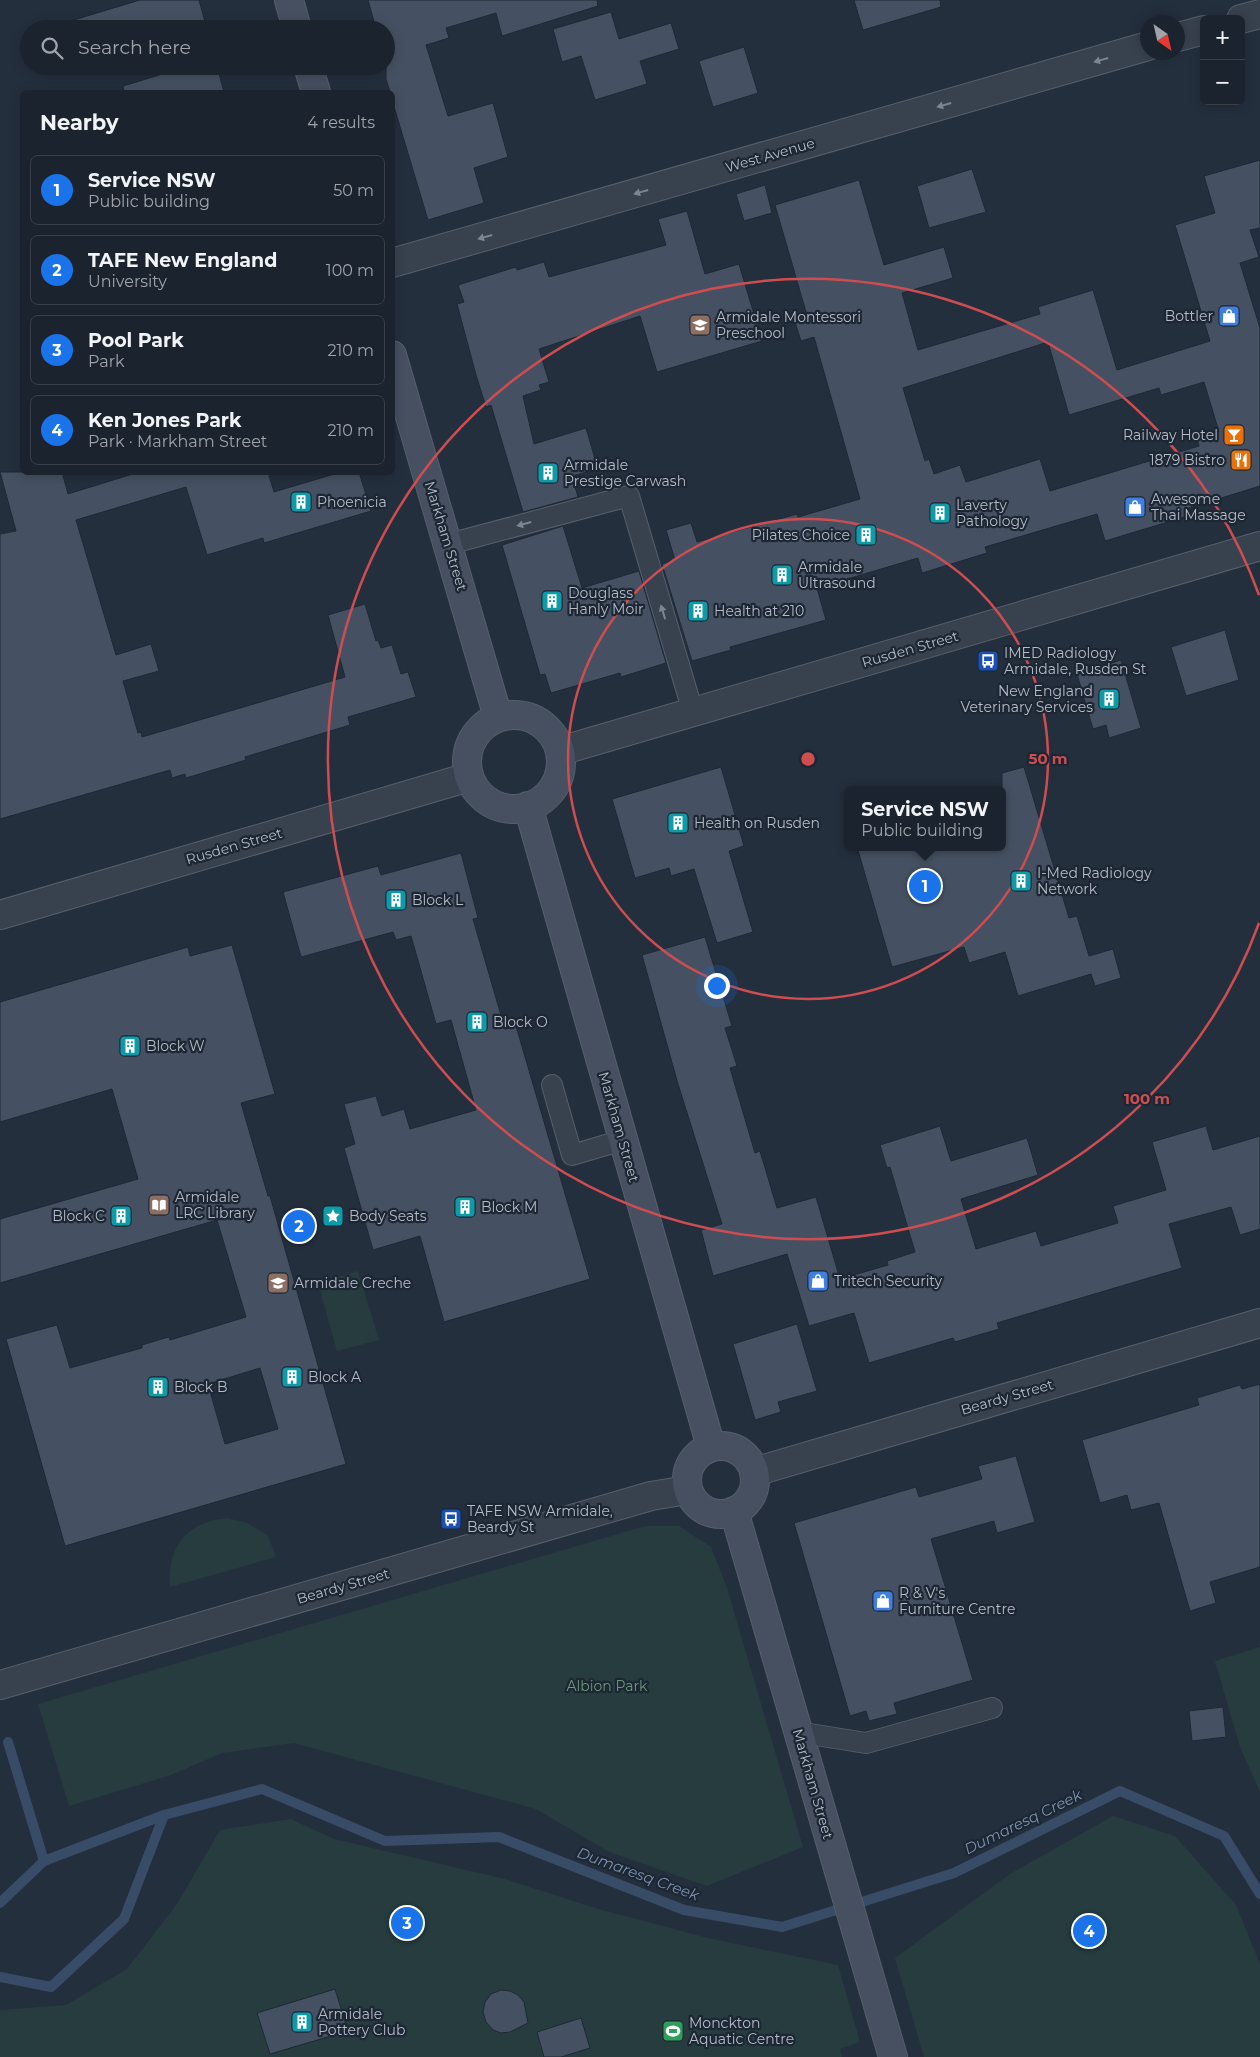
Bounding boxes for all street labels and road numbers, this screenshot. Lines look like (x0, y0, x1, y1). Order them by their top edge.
street label: West Avenue (723, 134, 817, 176)
street label: Markham Street (421, 479, 471, 593)
street label: Rusden Street (860, 627, 961, 671)
street label: Rusden Street (184, 824, 285, 868)
street label: Markham Street (595, 1070, 643, 1185)
street label: Beardy Street (959, 1375, 1056, 1419)
street label: Beardy Street (295, 1564, 392, 1608)
street label: Markham Street (789, 1727, 837, 1842)

